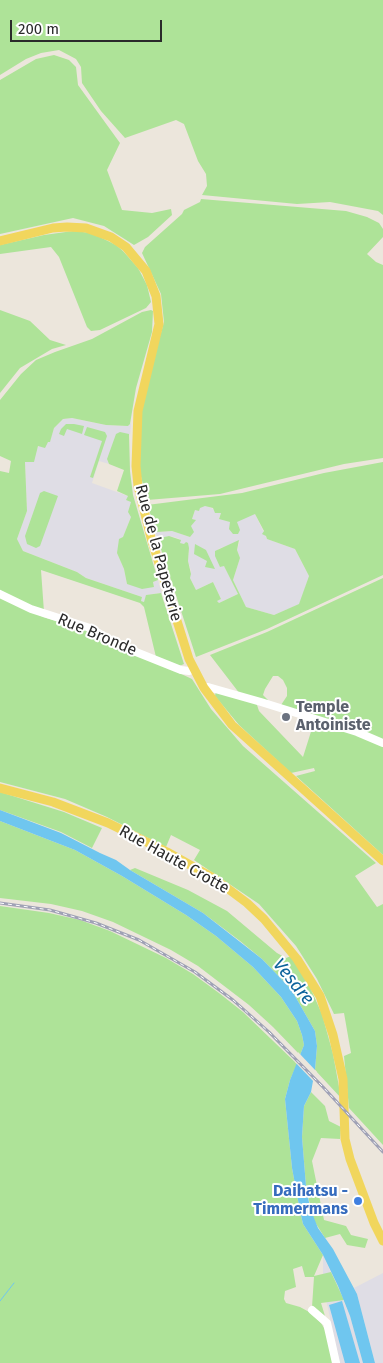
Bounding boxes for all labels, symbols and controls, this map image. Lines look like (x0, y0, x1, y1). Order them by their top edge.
scale bar (12, 10, 165, 42)
text: 200 m (18, 20, 59, 38)
street label: Rue de la Papeterie (130, 482, 186, 624)
street label: Rue Bronde (54, 610, 140, 660)
place label: Temple Antoiniste (296, 698, 371, 736)
marker: Temple Antoiniste (280, 711, 292, 723)
street label: Rue Haute Crotte (115, 822, 233, 898)
water label: Vesdre (268, 955, 318, 1009)
place label: Daihatsu - Timmermans (253, 1182, 348, 1220)
marker: Daihatsu - Timmermans (352, 1195, 364, 1207)

